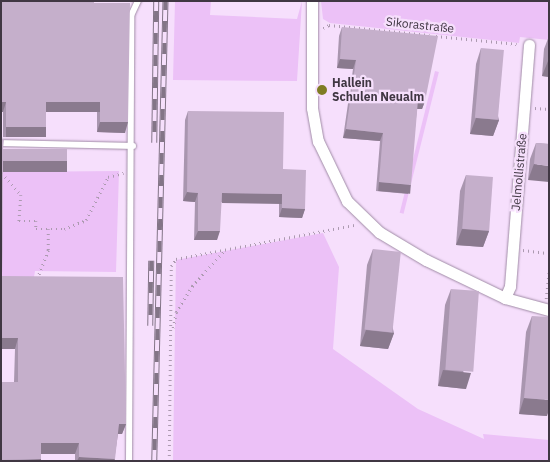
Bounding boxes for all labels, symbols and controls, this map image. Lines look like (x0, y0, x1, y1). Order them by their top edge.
street label: Sikorastraße (385, 14, 455, 36)
place label: Hallein Schulen Neualm (332, 76, 424, 104)
marker: Hallein Schulen Neualm (316, 84, 328, 96)
street label: Jelmollistraße (508, 133, 530, 211)

